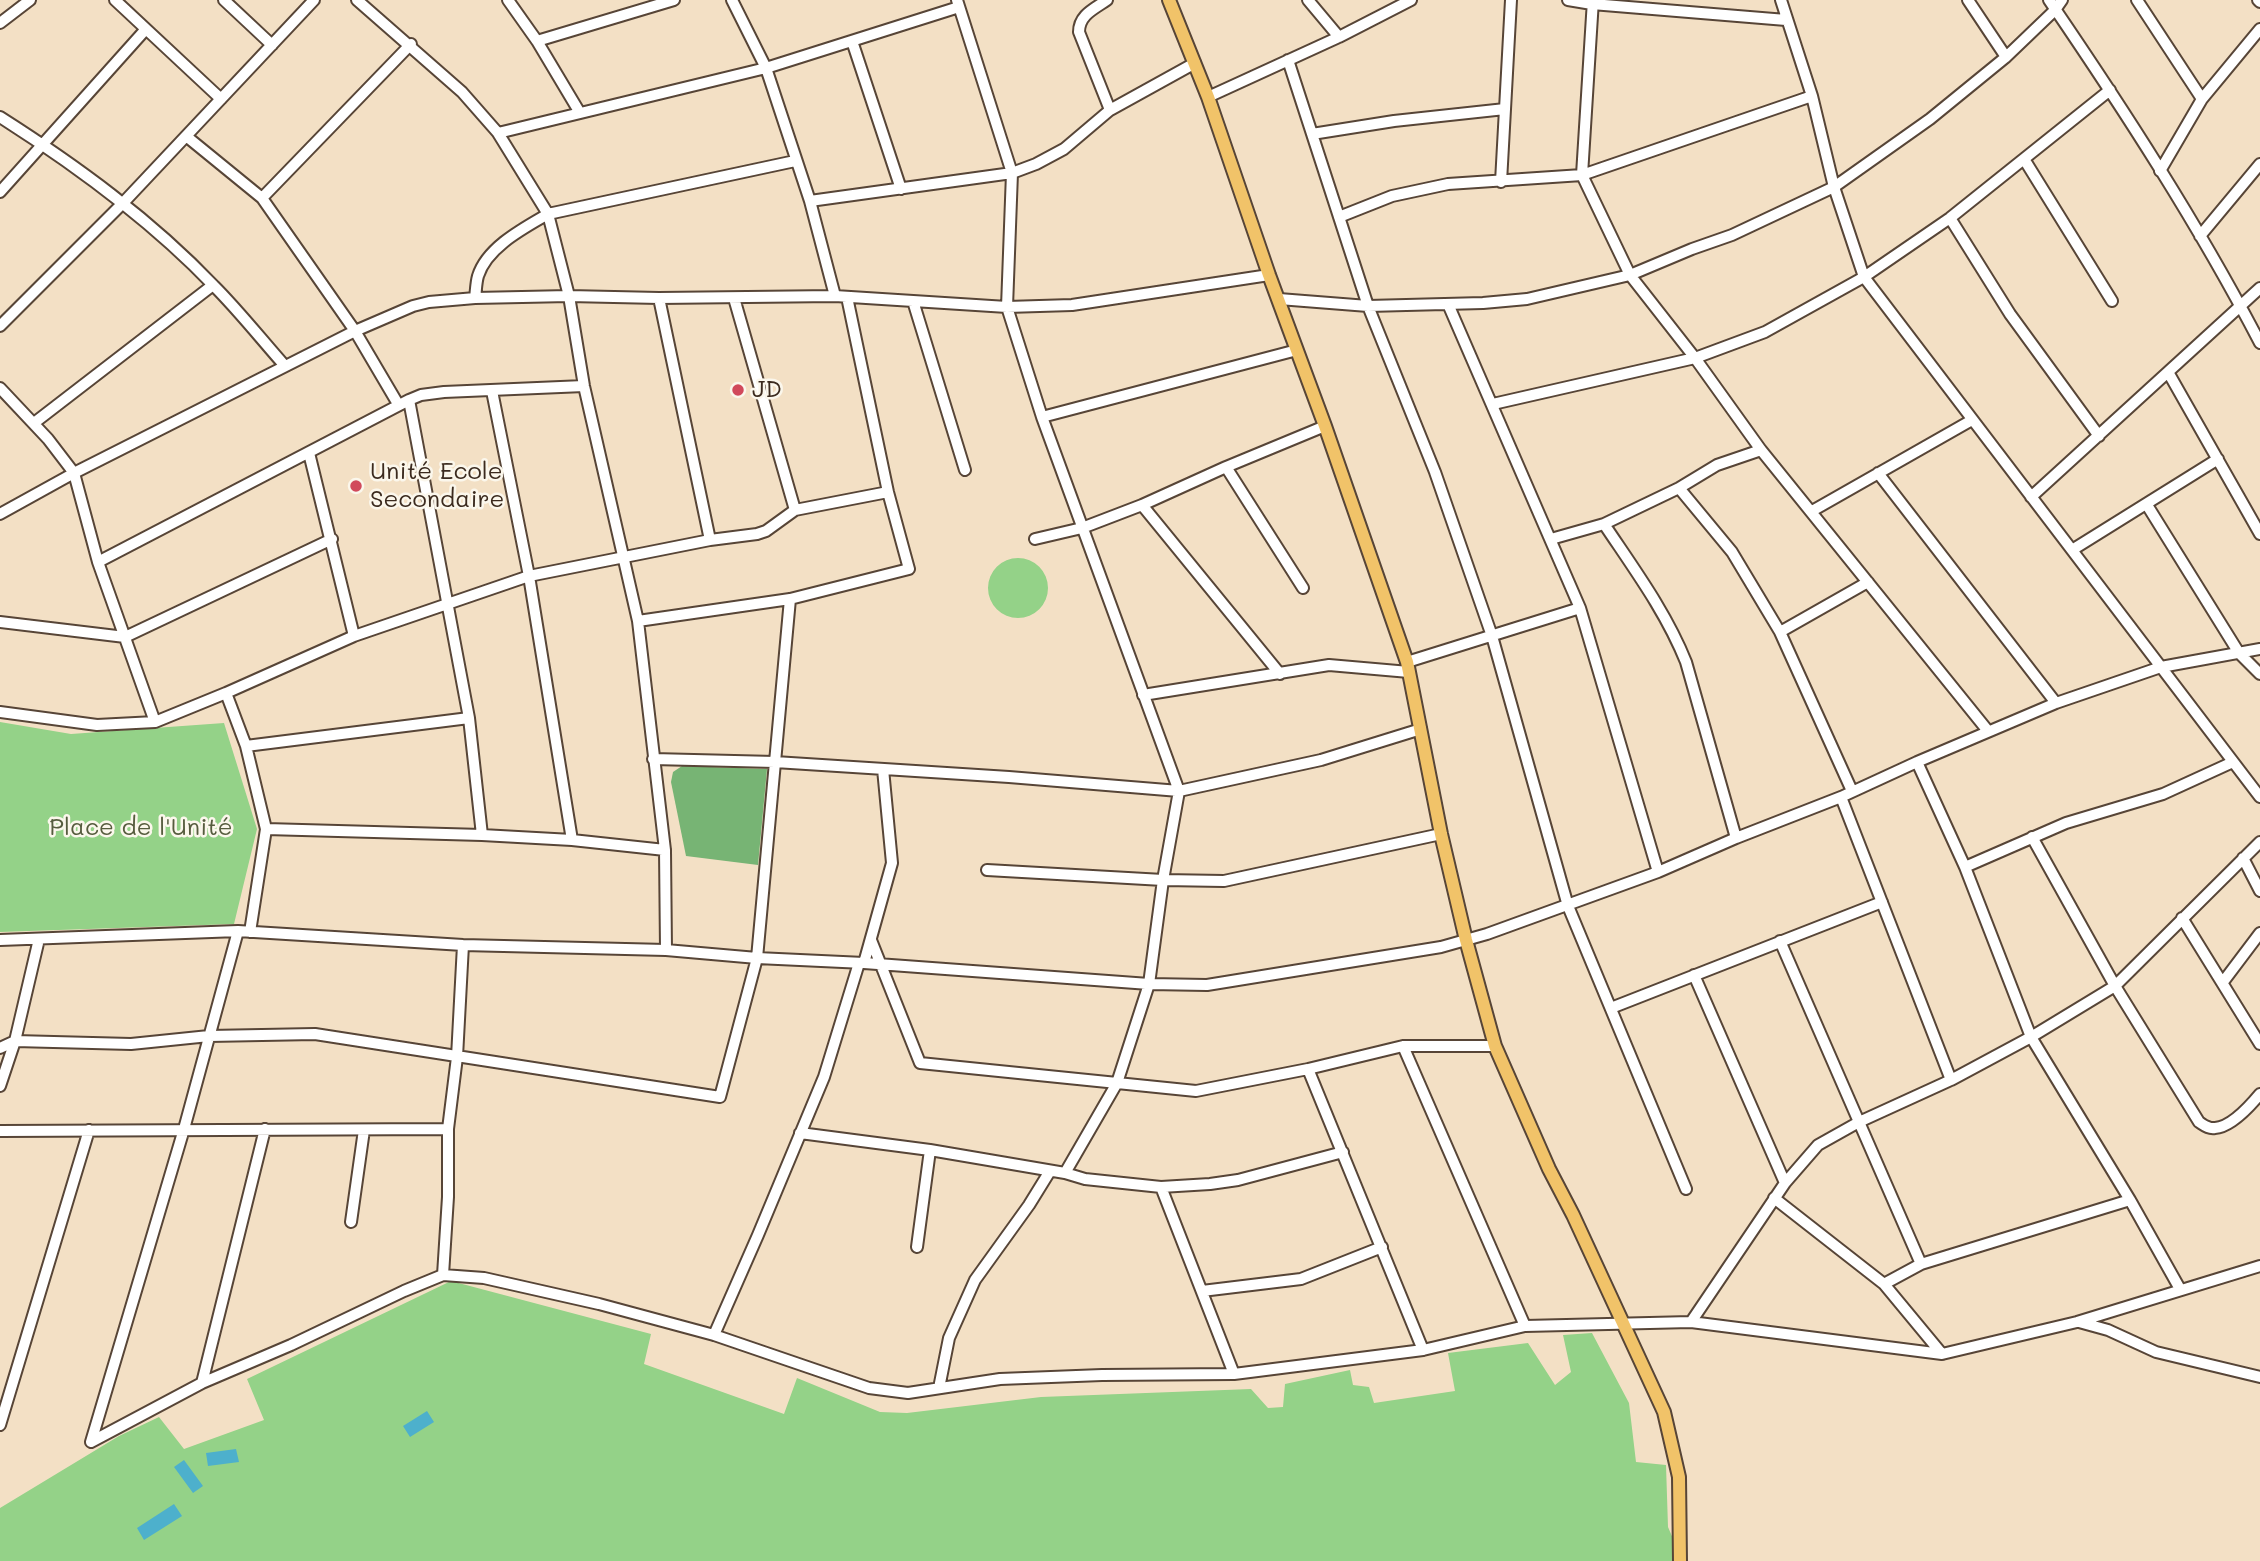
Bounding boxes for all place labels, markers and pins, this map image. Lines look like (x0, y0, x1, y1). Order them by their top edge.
place label: JD (752, 376, 782, 404)
marker: JD (730, 382, 746, 398)
place label: Unité Ecole Secondaire (370, 458, 504, 514)
marker: Unité Ecole Secondaire (348, 478, 364, 494)

